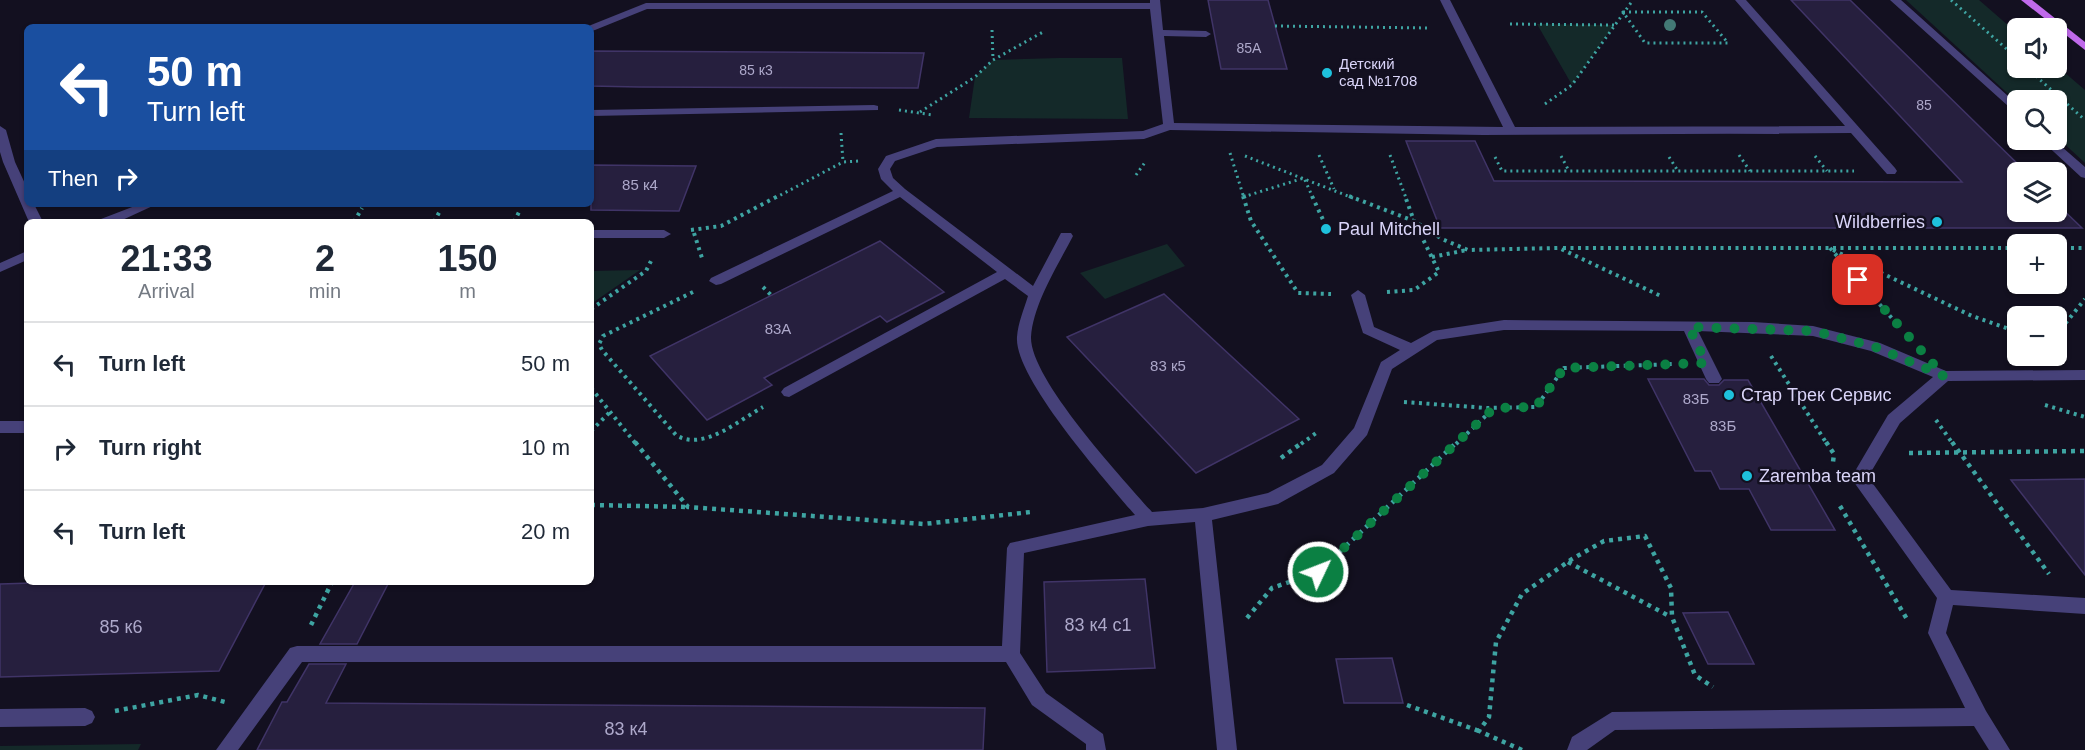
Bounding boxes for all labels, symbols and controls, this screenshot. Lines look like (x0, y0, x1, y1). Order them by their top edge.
map controls (2007, 18, 2067, 366)
button: sound (2007, 18, 2067, 78)
house number: 85А (1237, 40, 1262, 56)
icon: left (48, 48, 126, 126)
text: 50 m (147, 48, 243, 95)
place label: Детский сад №1708 (1339, 55, 1417, 89)
house number: 85 к3 (739, 62, 773, 78)
marker: Детский сад №1708 (1320, 66, 1334, 80)
button: search (2007, 90, 2067, 150)
text: Turn left (147, 97, 245, 127)
house number: 85 (1916, 97, 1932, 113)
icon: right (110, 162, 143, 195)
button: layers (2007, 162, 2067, 222)
text: Then (48, 166, 98, 191)
house number: 85 к4 (622, 176, 658, 193)
place label: Wildberries (1835, 212, 1925, 232)
marker: Wildberries (1930, 215, 1944, 229)
place label: Paul Mitchell (1338, 219, 1440, 239)
marker: Paul Mitchell (1319, 222, 1333, 236)
button: + (2007, 234, 2067, 294)
text: 21:33 (120, 238, 212, 279)
text: 2 (315, 238, 335, 279)
text: 150 (437, 238, 498, 279)
pin (1832, 254, 1883, 305)
icon: arrive (1841, 263, 1874, 296)
text: Arrival (138, 280, 195, 302)
text: min (309, 280, 341, 302)
text: m (459, 280, 476, 302)
button: − (2007, 306, 2067, 366)
house number: 83А (765, 320, 791, 337)
icon: left (48, 348, 81, 381)
text: Turn left (99, 351, 185, 376)
text: 50 m (521, 351, 570, 376)
house number: 83 к5 (1150, 357, 1186, 374)
place label: Стар Трек Сервис (1741, 385, 1892, 405)
marker: Стар Трек Сервис (1722, 388, 1736, 402)
house number: 83Б (1683, 390, 1709, 407)
house number: 83Б (1710, 417, 1736, 434)
icon: right (48, 432, 81, 465)
text: Turn right (99, 435, 201, 460)
text: 10 m (521, 435, 570, 460)
place label: Zaremba team (1759, 466, 1876, 486)
marker: Zaremba team (1740, 469, 1754, 483)
icon: left (48, 516, 81, 549)
text: Turn left (99, 519, 185, 544)
text: 20 m (521, 519, 570, 544)
position arrow (1286, 540, 1350, 604)
house number: 83 к4 с1 (1065, 615, 1131, 635)
house number: 85 к6 (100, 617, 142, 637)
house number: 83 к4 (605, 719, 647, 739)

